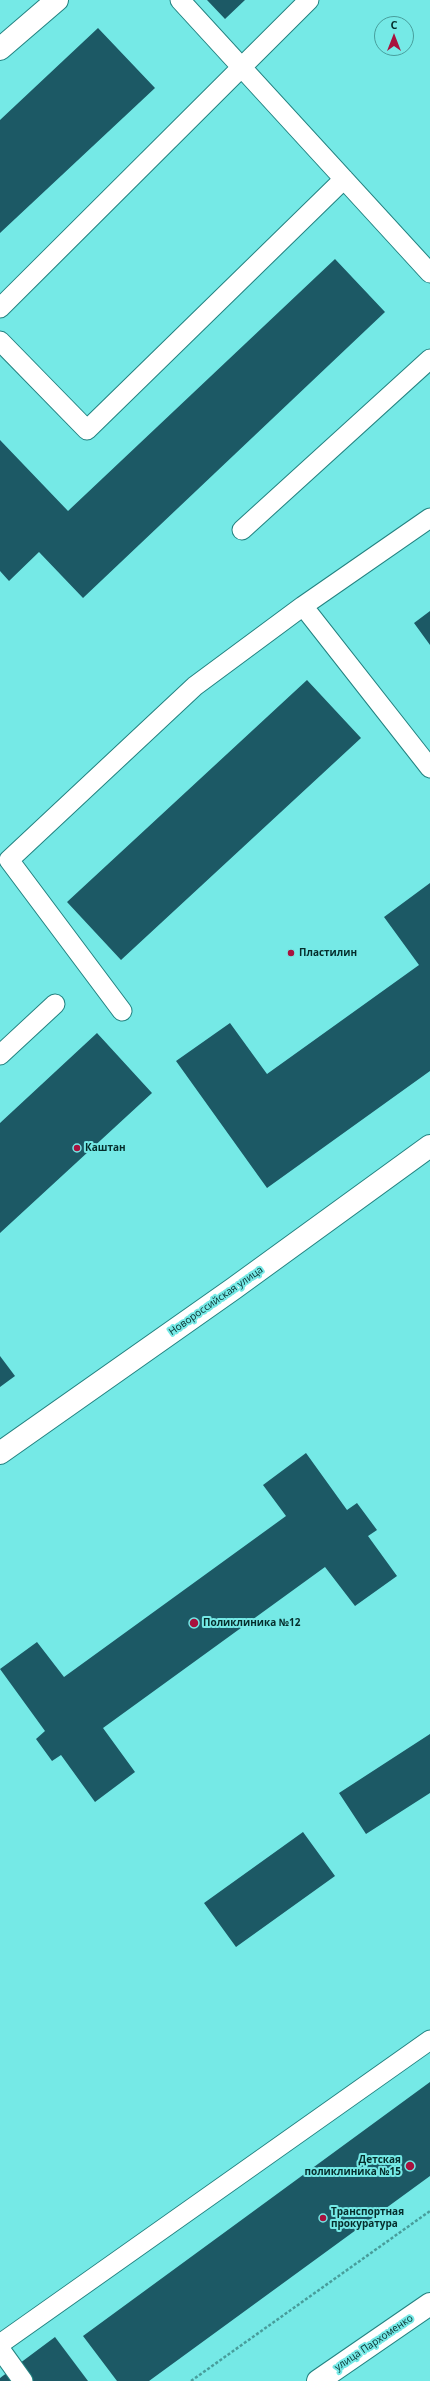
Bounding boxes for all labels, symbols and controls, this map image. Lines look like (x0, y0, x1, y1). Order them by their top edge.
north arrow (374, 16, 414, 56)
text: С (390, 17, 398, 32)
place label: Пластилин (299, 947, 357, 959)
marker: Пластилин (286, 948, 296, 958)
place label: Каштан (85, 1142, 126, 1154)
marker: Каштан (72, 1143, 82, 1153)
street label: Новороссийская улица (167, 1264, 265, 1338)
marker: Поликлиника №12 (188, 1617, 200, 1629)
place label: Поликлиника №12 (203, 1617, 301, 1629)
place label: Детская поликлиника №15 (304, 2154, 401, 2178)
marker: Детская поликлиника №15 (404, 2160, 416, 2172)
place label: Транспортная прокуратура (331, 2206, 404, 2230)
marker: Транспортная прокуратура (318, 2213, 328, 2223)
street label: улица Пархоменко (332, 2312, 416, 2374)

